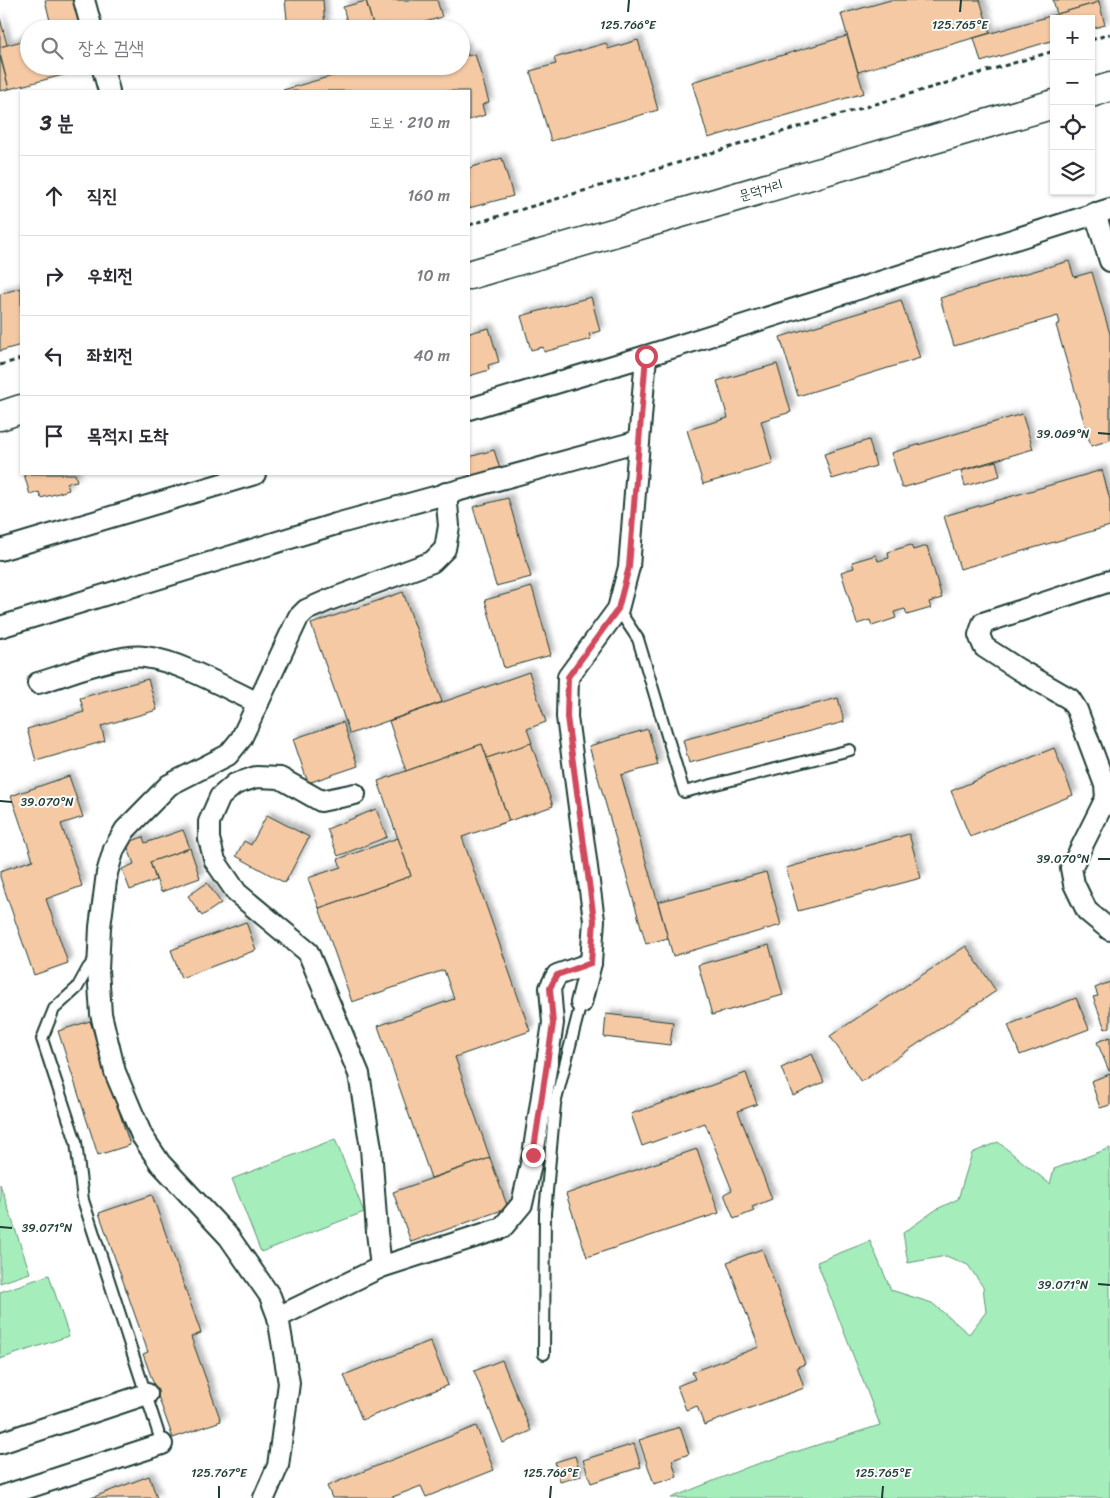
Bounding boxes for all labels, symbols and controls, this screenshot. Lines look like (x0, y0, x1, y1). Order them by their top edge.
text: 125.766°E (600, 14, 657, 36)
text: 125.765°E (932, 14, 989, 36)
map controls (1050, 15, 1095, 195)
button: + (1050, 15, 1095, 60)
search box (20, 20, 470, 75)
text: 장소 검색 (78, 31, 144, 64)
icon: search (38, 34, 66, 62)
button: − (1050, 60, 1095, 105)
text: 3 분 (40, 104, 74, 142)
button: locate (1050, 105, 1095, 150)
text: 도보 · 210 m (369, 108, 450, 137)
button: layers (1050, 150, 1095, 195)
street label: 문덕거리 (736, 172, 786, 208)
text: 직진 (87, 179, 118, 212)
text: 160 m (407, 181, 450, 210)
icon: ahead (40, 182, 68, 210)
text: 우회전 (87, 259, 133, 292)
text: 10 m (417, 261, 450, 290)
icon: right (40, 262, 68, 290)
text: 좌회전 (87, 339, 133, 372)
text: 40 m (413, 341, 450, 370)
icon: left (40, 342, 68, 370)
route start (635, 345, 658, 368)
text: 목적지 도착 (87, 419, 168, 452)
icon: arrive (40, 422, 68, 450)
text: 39.069°N (1037, 423, 1090, 445)
text: 39.070°N (20, 791, 74, 813)
text: 39.070°N (1036, 848, 1090, 870)
route end (522, 1144, 545, 1167)
text: 39.071°N (22, 1217, 73, 1239)
text: 39.071°N (1038, 1274, 1089, 1296)
text: 125.767°E (191, 1462, 248, 1484)
text: 125.766°E (523, 1462, 580, 1484)
text: 125.765°E (855, 1462, 912, 1484)

